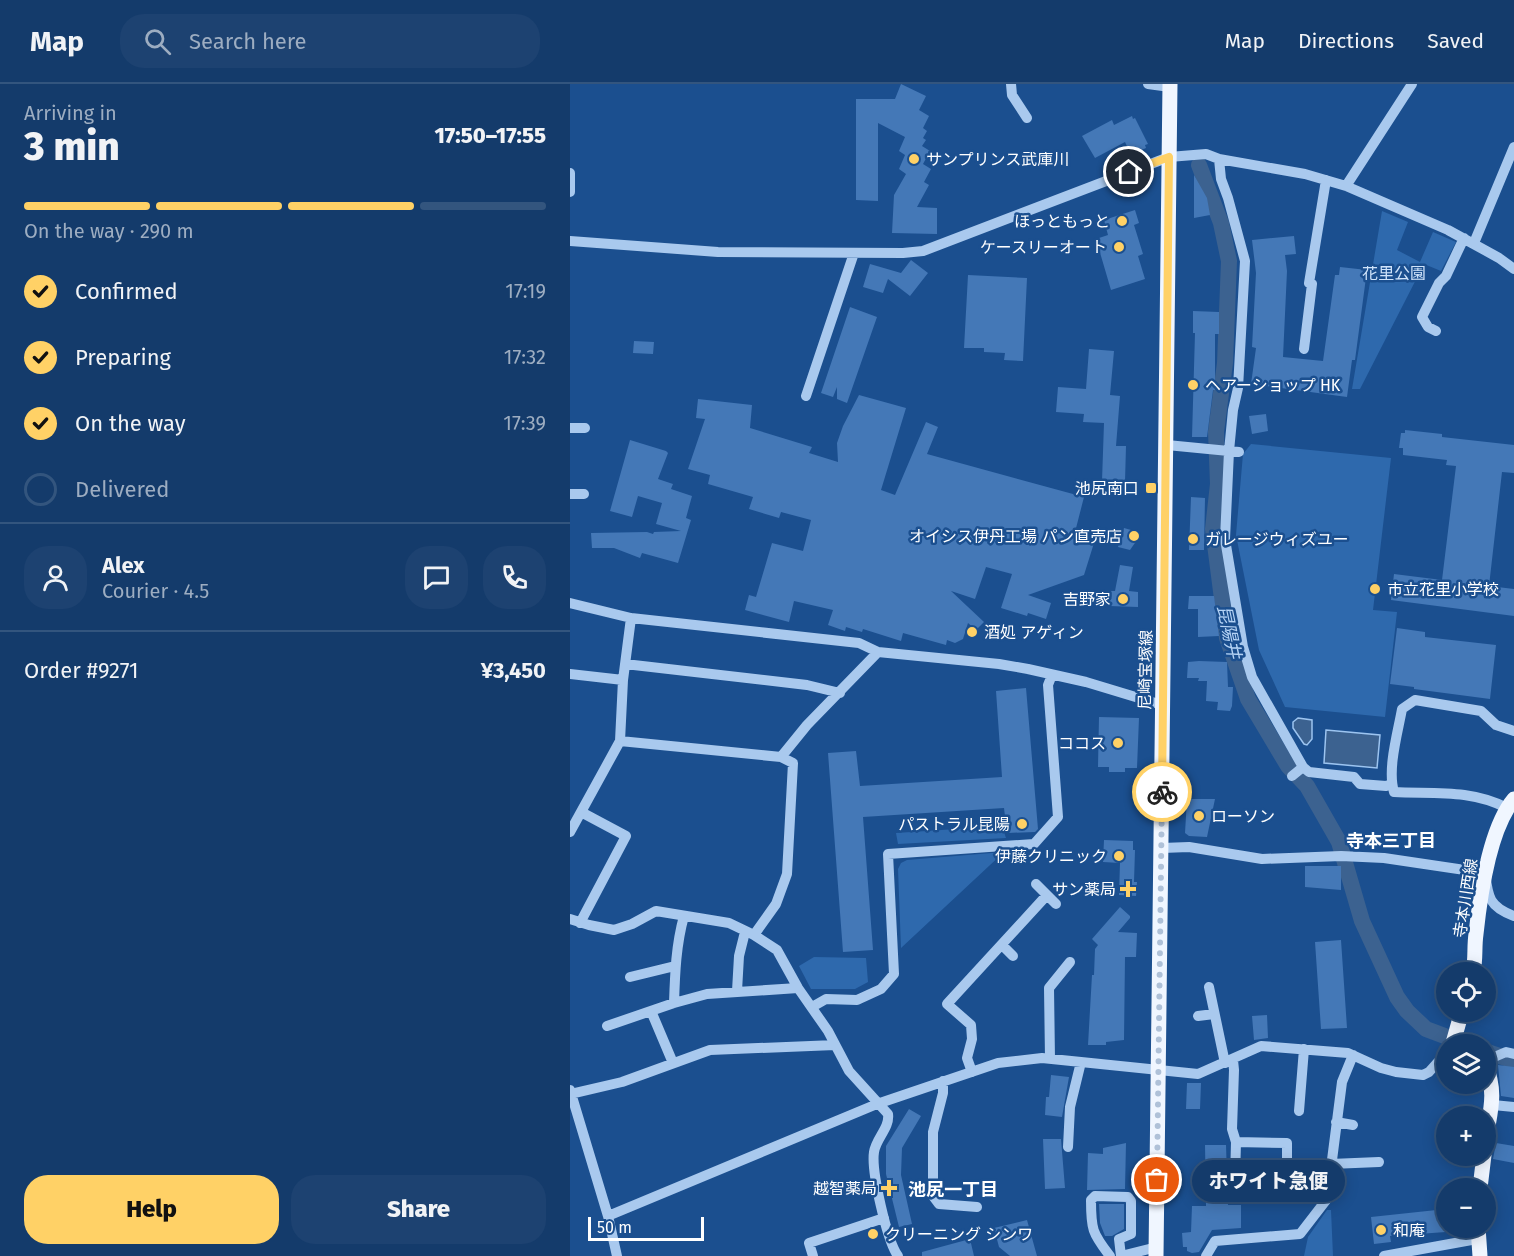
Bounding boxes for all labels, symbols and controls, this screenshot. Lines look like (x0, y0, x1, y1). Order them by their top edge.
search box (120, 14, 540, 68)
text: Map (30, 25, 84, 58)
icon: search (141, 25, 174, 58)
text: Search here (189, 28, 307, 55)
text: Map (1225, 28, 1265, 54)
text: Directions (1298, 28, 1394, 54)
text: Saved (1427, 28, 1484, 54)
text: Arriving in (24, 101, 117, 125)
text: 17:50–17:55 (434, 122, 546, 149)
text: 3 min (24, 124, 120, 170)
pin (1103, 146, 1154, 197)
place label: サンプリンス武庫川 (926, 150, 1069, 169)
marker: サンプリンス武庫川 (907, 152, 921, 166)
icon: home (1112, 155, 1145, 188)
place label: ほっともっと (1014, 212, 1110, 231)
marker: ほっともっと (1115, 214, 1129, 228)
text: On the way · 290 m (24, 219, 194, 243)
place label: ケースリーオート (980, 238, 1107, 257)
marker: ケースリーオート (1112, 240, 1126, 254)
park label: 花里公園 (1362, 264, 1426, 283)
icon: check (24, 275, 57, 308)
text: Confirmed (75, 278, 178, 305)
text: 17:19 (505, 279, 546, 303)
icon: check (24, 341, 57, 374)
text: Preparing (75, 344, 171, 371)
text: 17:32 (504, 345, 546, 369)
place label: ヘアーショップ HK (1205, 376, 1341, 395)
marker: ヘアーショップ HK (1186, 378, 1200, 392)
icon: check (24, 407, 57, 440)
text: On the way (75, 410, 186, 437)
text: 17:39 (503, 411, 546, 435)
text: Delivered (75, 476, 170, 503)
place label: 池尻南口 (1075, 479, 1139, 498)
marker: 池尻南口 (1144, 481, 1158, 495)
place label: オイシス伊丹工場 パン直売店 (909, 527, 1122, 546)
marker: オイシス伊丹工場 パン直売店 (1127, 529, 1141, 543)
place label: ガレージウィズユー (1205, 530, 1349, 549)
marker: ガレージウィズユー (1186, 532, 1200, 546)
button: person (24, 546, 87, 609)
button: chat (405, 546, 468, 609)
button: phone (483, 546, 546, 609)
text: Alex (102, 552, 145, 579)
text: Courier · 4.5 (102, 579, 209, 603)
place label: 市立花里小学校 (1387, 580, 1499, 599)
marker: 市立花里小学校 (1368, 582, 1382, 596)
place label: 吉野家 (1063, 590, 1111, 609)
marker: 吉野家 (1116, 592, 1130, 606)
water label: 昆陽井 (1213, 603, 1246, 663)
place label: 酒処 アゲィン (984, 623, 1084, 642)
marker: 酒処 アゲィン (965, 625, 979, 639)
street label: 尼崎宝塚線 (1135, 630, 1156, 710)
text: Order #9271 (24, 657, 139, 684)
text: ¥3,450 (481, 657, 546, 684)
place label: ココス (1058, 734, 1106, 753)
marker: ココス (1111, 736, 1125, 750)
courier (1132, 762, 1192, 822)
icon: bike (1146, 776, 1179, 809)
place label: ローソン (1211, 807, 1275, 826)
marker: ローソン (1192, 809, 1206, 823)
place label: パストラル昆陽 (898, 815, 1010, 834)
marker: パストラル昆陽 (1015, 817, 1029, 831)
district label: 寺本三丁目 (1346, 830, 1436, 852)
place label: 伊藤クリニック (995, 847, 1107, 866)
marker: 伊藤クリニック (1112, 849, 1126, 863)
street label: 寺本川西線 (1450, 857, 1481, 939)
place label: サン薬局 (1052, 880, 1116, 899)
marker: サン薬局 (1121, 882, 1135, 896)
map controls (1436, 962, 1496, 1238)
button: locate (1436, 962, 1496, 1022)
button: layers (1436, 1034, 1496, 1094)
button: + (1436, 1106, 1496, 1166)
pin (1131, 1154, 1182, 1205)
callout: ホワイト急便 (1193, 1159, 1346, 1201)
icon: bag (1140, 1163, 1173, 1196)
text: ホワイト急便 (1209, 1169, 1329, 1193)
button: Help (24, 1175, 279, 1244)
button: Share (291, 1175, 546, 1244)
button: − (1436, 1178, 1496, 1238)
place label: 越智薬局 (813, 1179, 877, 1198)
district label: 池尻一丁目 (908, 1179, 998, 1201)
marker: 越智薬局 (882, 1181, 896, 1195)
scale bar (588, 1214, 704, 1242)
text: 50 m (597, 1218, 632, 1237)
place label: 和庵 (1393, 1221, 1425, 1240)
marker: 和庵 (1374, 1223, 1388, 1237)
place label: クリーニング シンワ (885, 1225, 1033, 1244)
marker: クリーニング シンワ (866, 1227, 880, 1241)

